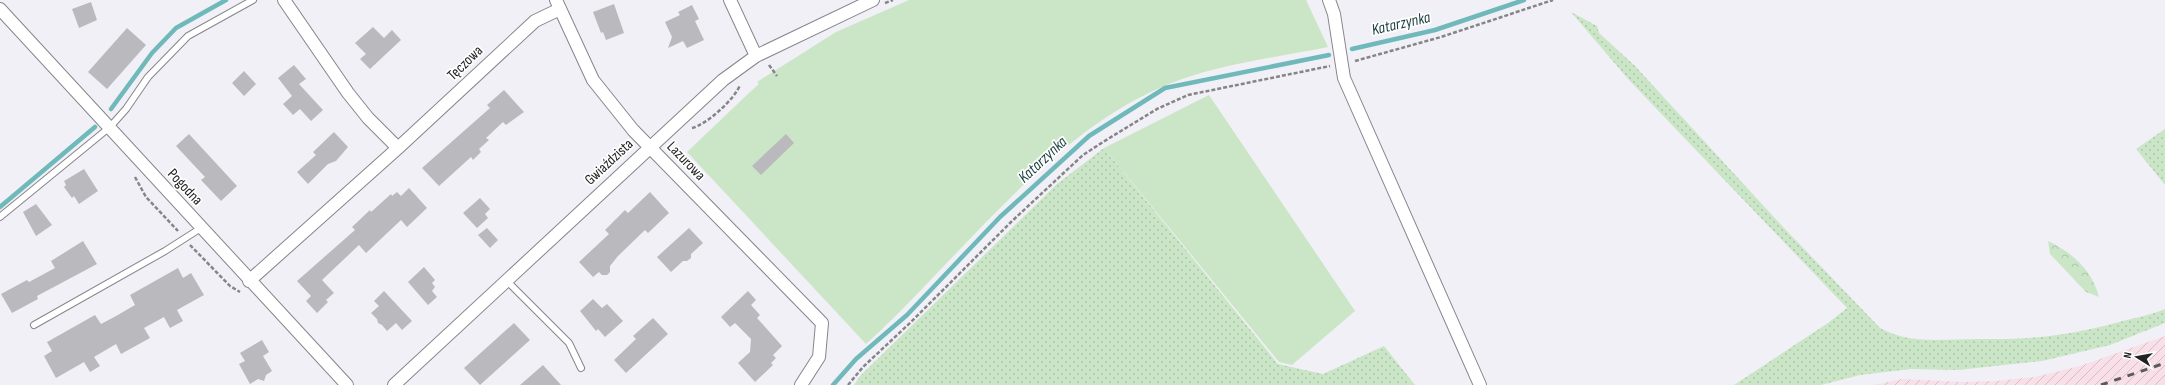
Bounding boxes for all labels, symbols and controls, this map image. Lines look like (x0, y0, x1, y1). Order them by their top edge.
water label: Katarzynka (1370, 8, 1433, 40)
street label: Tęczowa (443, 41, 487, 85)
water label: Katarzynka (1015, 132, 1072, 187)
street label: Gwiaździsta (581, 135, 637, 189)
street label: Lazurowa (663, 137, 709, 185)
street label: Pogodna (163, 165, 207, 209)
north arrow (2117, 337, 2157, 377)
text: N (2121, 351, 2135, 359)

